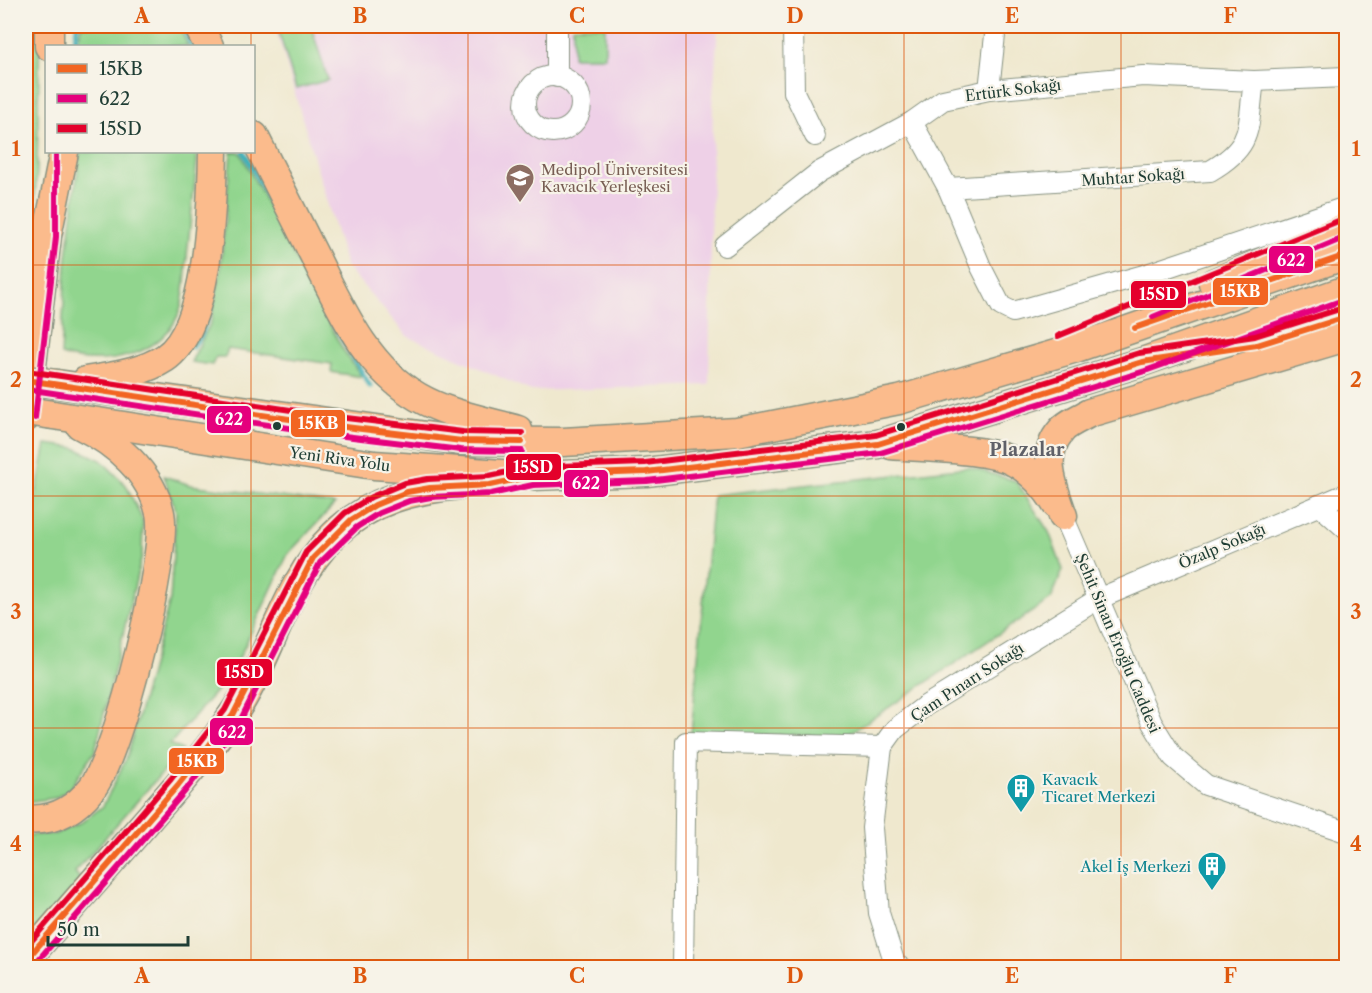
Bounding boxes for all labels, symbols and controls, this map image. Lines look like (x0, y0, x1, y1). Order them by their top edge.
text: A (133, 4, 150, 28)
text: B (353, 4, 368, 28)
text: C (569, 4, 585, 28)
text: D (786, 4, 804, 28)
text: E (1005, 4, 1019, 28)
text: F (1223, 4, 1237, 28)
legend (45, 45, 255, 153)
text: 15KB (99, 58, 143, 80)
street label: Ertürk Sokağı (964, 75, 1062, 105)
text: 622 (99, 88, 130, 110)
text: 15SD (99, 118, 142, 140)
text: 1 (12, 137, 21, 161)
text: 1 (1352, 137, 1361, 161)
place label: Medipol Üniversitesi Kavacık Yerleşkesi (541, 160, 689, 196)
school or university icon: Medipol Üniversitesi Kavacık Yerleşkesi (504, 162, 536, 204)
street label: Muhtar Sokağı (1081, 164, 1186, 190)
line badge: 622 (1268, 245, 1314, 274)
text: 622 (1277, 250, 1305, 270)
line badge: 15KB (1212, 277, 1269, 306)
line badge: 15SD (1130, 280, 1187, 309)
text: 15KB (1220, 281, 1260, 301)
text: 15SD (1139, 284, 1179, 304)
text: 2 (10, 368, 22, 392)
text: 2 (1350, 368, 1362, 392)
line badge: 622 (206, 405, 252, 434)
text: 622 (215, 409, 243, 429)
line badge: 15KB (290, 409, 346, 438)
text: 15KB (298, 413, 338, 433)
unlabelled marker (271, 420, 283, 432)
unlabelled marker (895, 421, 907, 433)
district label: Plazalar (989, 439, 1065, 461)
street label: Yeni Riva Yolu (288, 442, 392, 475)
line badge: 15SD (505, 453, 562, 481)
text: 15SD (513, 457, 553, 477)
line badge: 622 (563, 469, 609, 498)
text: 622 (572, 473, 600, 493)
street label: Özalp Sokağı (1176, 519, 1269, 573)
street label: Şehit Sinan Eroğlu Caddesi (1071, 550, 1165, 736)
text: 3 (10, 600, 22, 624)
text: 3 (1350, 600, 1362, 624)
street label: Çam Pınarı Sokağı (907, 638, 1027, 726)
line badge: 15SD (216, 658, 273, 687)
text: 15SD (224, 662, 264, 682)
line badge: 622 (209, 717, 254, 746)
text: 622 (218, 722, 246, 742)
line badge: 15KB (168, 747, 225, 775)
text: 15KB (177, 751, 217, 771)
place label: Kavacık Ticaret Merkezi (1042, 770, 1156, 806)
building icon: Kavacık Ticaret Merkezi (1005, 772, 1037, 814)
text: 4 (10, 832, 22, 856)
text: 4 (1350, 832, 1362, 856)
building icon: Akel İş Merkezi (1196, 850, 1228, 892)
place label: Akel İş Merkezi (1080, 857, 1191, 876)
scale bar (48, 909, 188, 947)
text: 50 m (57, 919, 100, 941)
text: A (133, 964, 150, 988)
text: B (353, 964, 368, 988)
text: C (569, 964, 585, 988)
text: D (786, 964, 804, 988)
text: E (1005, 964, 1019, 988)
text: F (1223, 964, 1237, 988)

